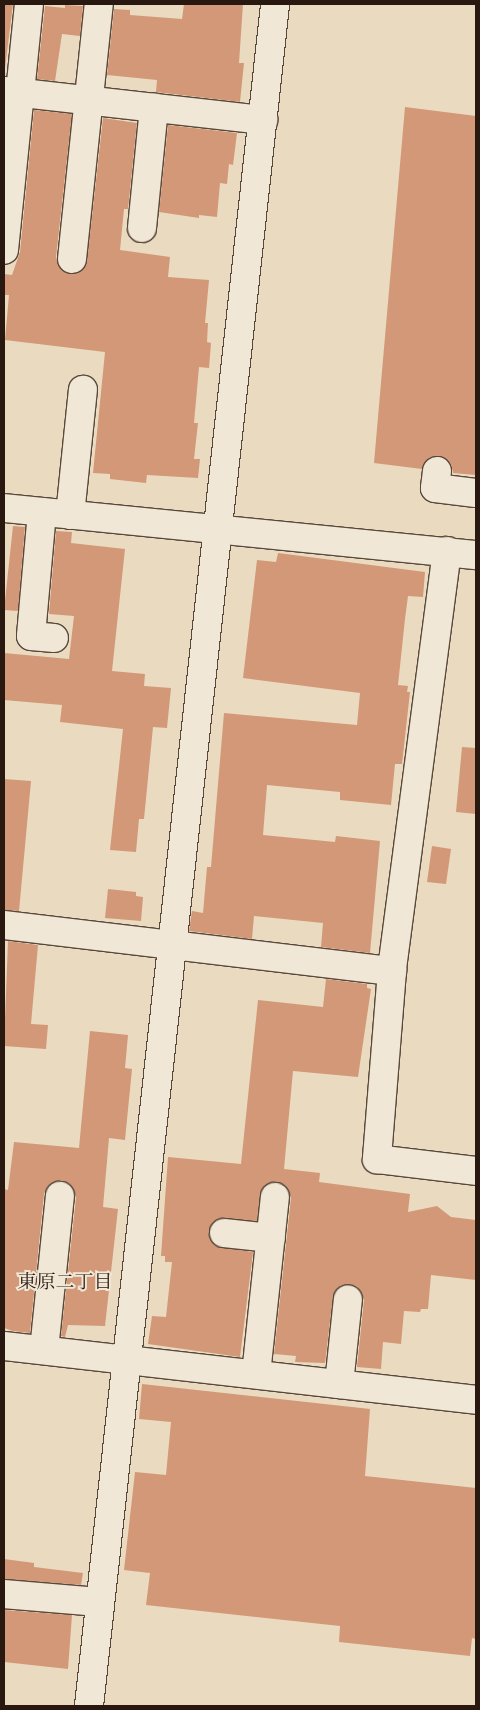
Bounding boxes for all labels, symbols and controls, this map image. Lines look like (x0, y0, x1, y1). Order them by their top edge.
district label: 東原二丁目 (18, 1273, 112, 1295)

